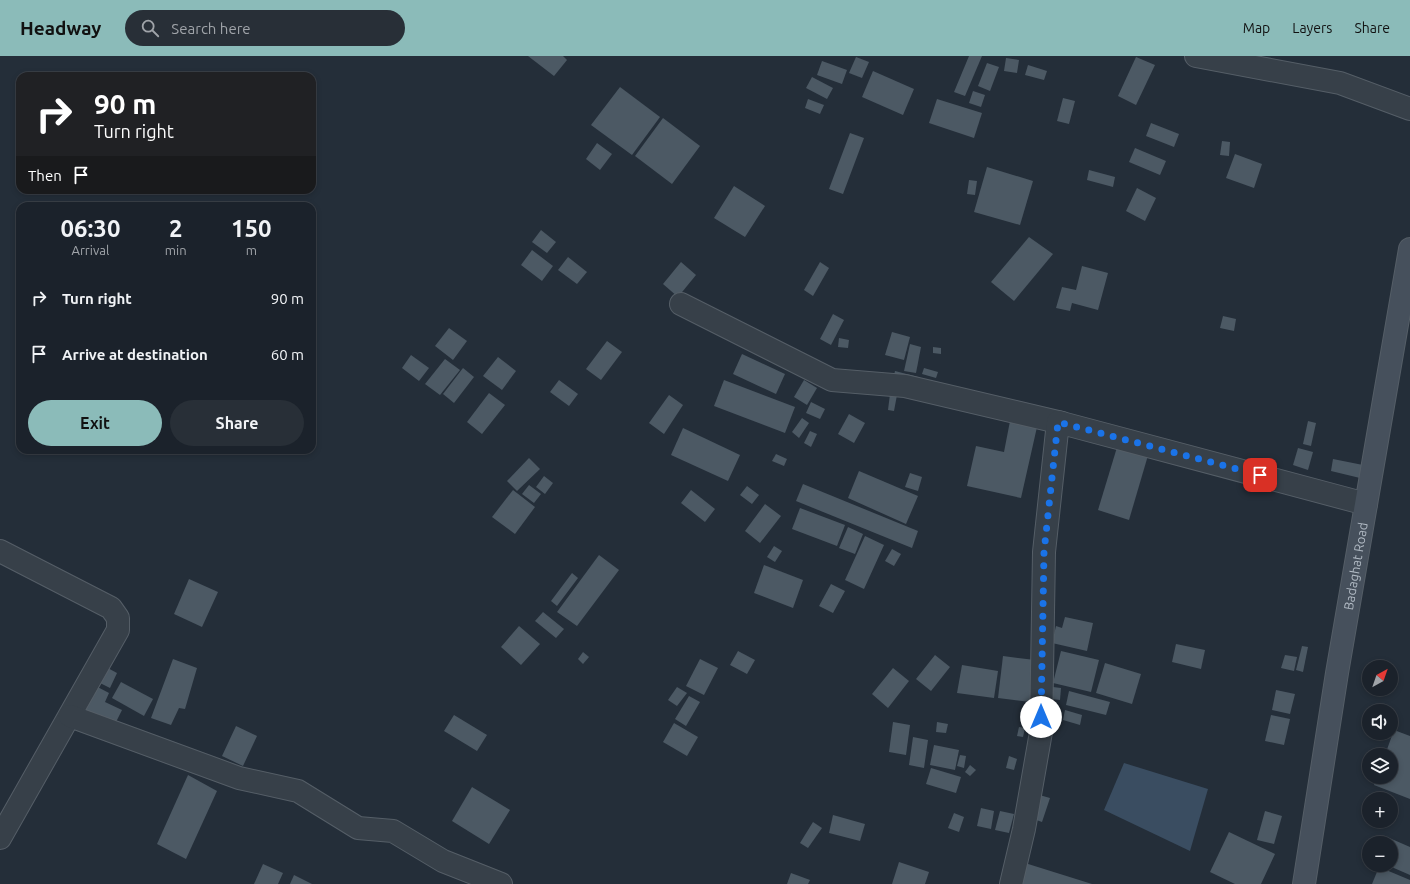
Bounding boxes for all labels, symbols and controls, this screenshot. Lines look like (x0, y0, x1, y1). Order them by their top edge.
search box (125, 10, 405, 46)
text: Headway (20, 17, 101, 39)
icon: search (139, 17, 161, 39)
text: Search here (171, 20, 251, 37)
text: Map (1243, 20, 1270, 36)
text: Layers (1292, 20, 1332, 36)
text: Share (1354, 20, 1390, 36)
icon: right (28, 88, 80, 140)
text: 90 m (94, 88, 156, 119)
text: Turn right (94, 121, 174, 141)
icon: arrive (70, 164, 92, 186)
text: Then (28, 167, 62, 184)
text: 06:30 (60, 215, 120, 242)
text: 2 (169, 215, 182, 242)
text: 150 (231, 215, 272, 242)
text: Arrival (71, 243, 109, 257)
text: min (165, 243, 187, 257)
text: m (246, 243, 257, 257)
icon: right (28, 287, 50, 309)
text: Turn right (62, 290, 132, 307)
text: 90 m (271, 290, 304, 307)
icon: arrive (28, 343, 50, 365)
text: Arrive at destination (62, 346, 208, 363)
text: 60 m (271, 346, 304, 363)
button: Exit (28, 400, 162, 446)
button: Share (170, 400, 304, 446)
pin (1243, 458, 1277, 492)
icon: arrive (1249, 464, 1271, 486)
street label: Badaghat Road (1341, 521, 1370, 611)
north arrow (1362, 660, 1398, 696)
map controls (1362, 660, 1398, 872)
position arrow (1020, 696, 1062, 738)
button: sound (1362, 704, 1398, 740)
button: layers (1362, 748, 1398, 784)
button: + (1362, 792, 1398, 828)
button: − (1362, 836, 1398, 872)

